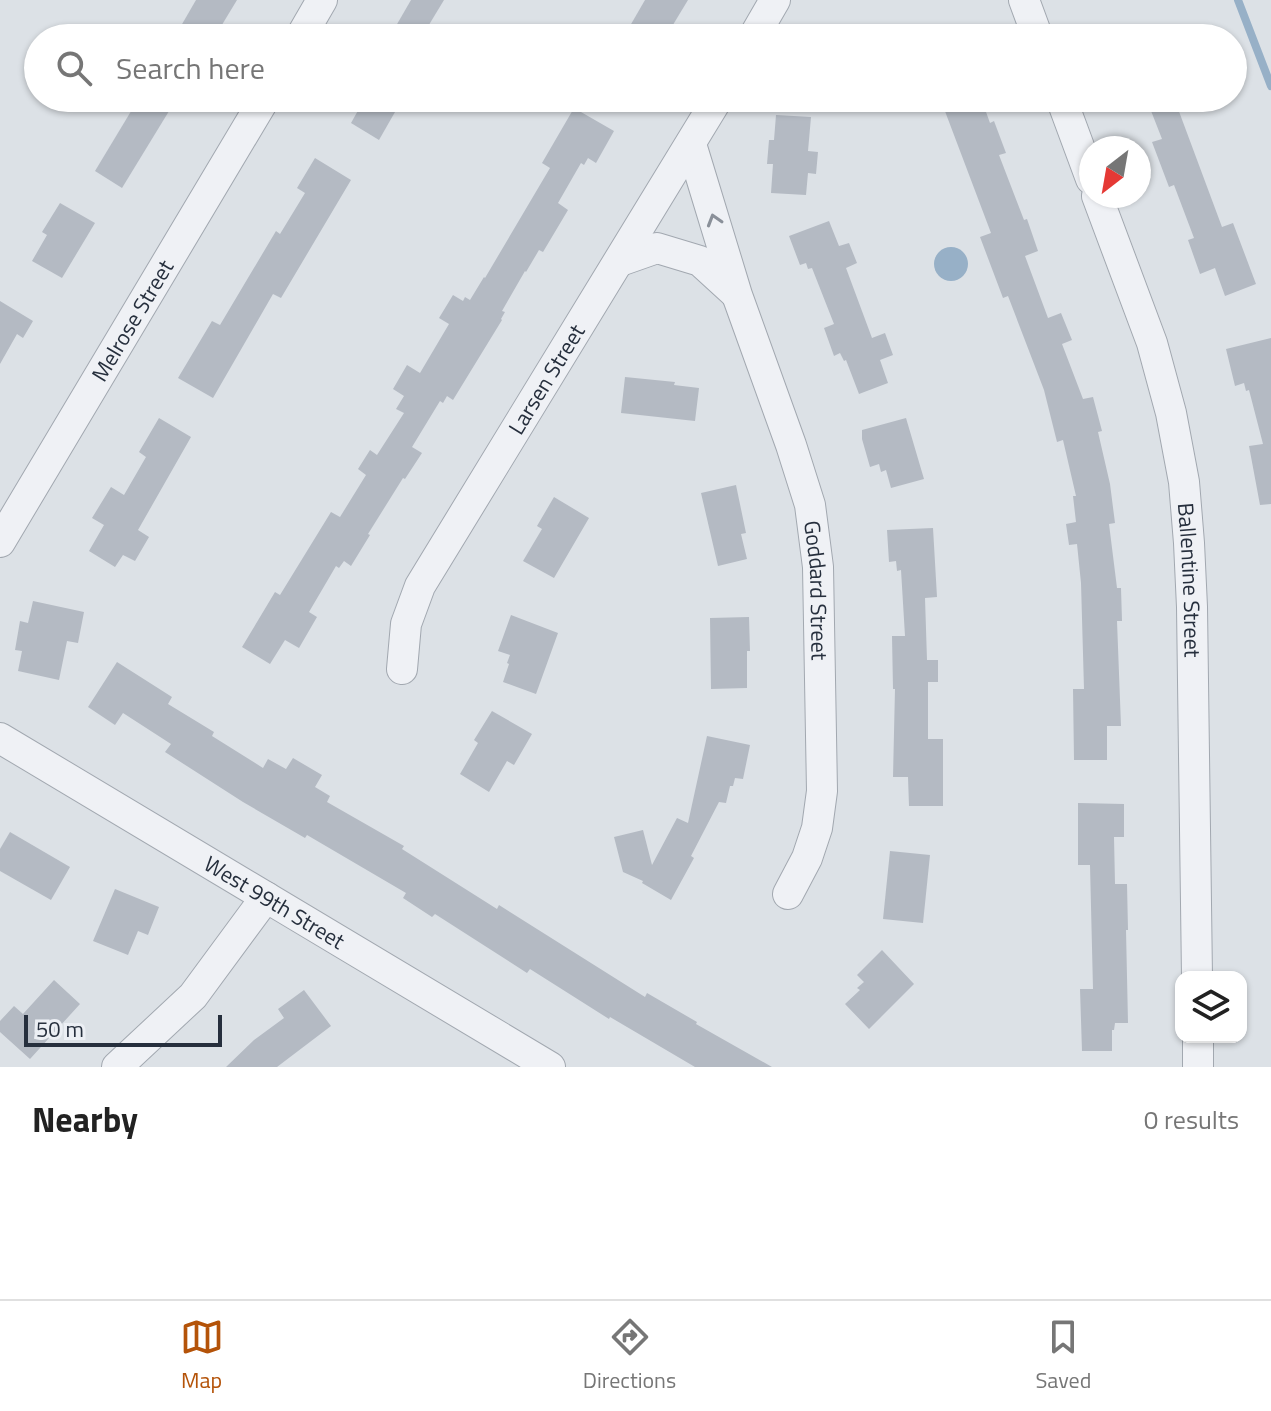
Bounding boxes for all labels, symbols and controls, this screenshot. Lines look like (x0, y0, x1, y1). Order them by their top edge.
search box (24, 24, 1247, 112)
text: Search here (116, 45, 265, 91)
icon: search (52, 46, 96, 90)
north arrow (1079, 136, 1151, 208)
one-way arrow (707, 214, 723, 227)
street label: Melrose Street (83, 253, 182, 388)
street label: Larsen Street (499, 317, 593, 441)
street label: Ballentine Street (1169, 501, 1210, 658)
street label: Goddard Street (795, 518, 837, 661)
street label: West 99th Street (198, 847, 352, 958)
map controls (1175, 971, 1247, 1043)
button: layers (1175, 971, 1247, 1043)
scale bar (24, 1011, 222, 1047)
text: 50 m (36, 1012, 84, 1046)
text: Nearby (32, 1093, 138, 1145)
text: 0 results (1144, 1100, 1239, 1139)
tab: Map (180, 1315, 224, 1397)
tab: Directions (583, 1315, 676, 1397)
tab: Saved (1035, 1315, 1091, 1397)

